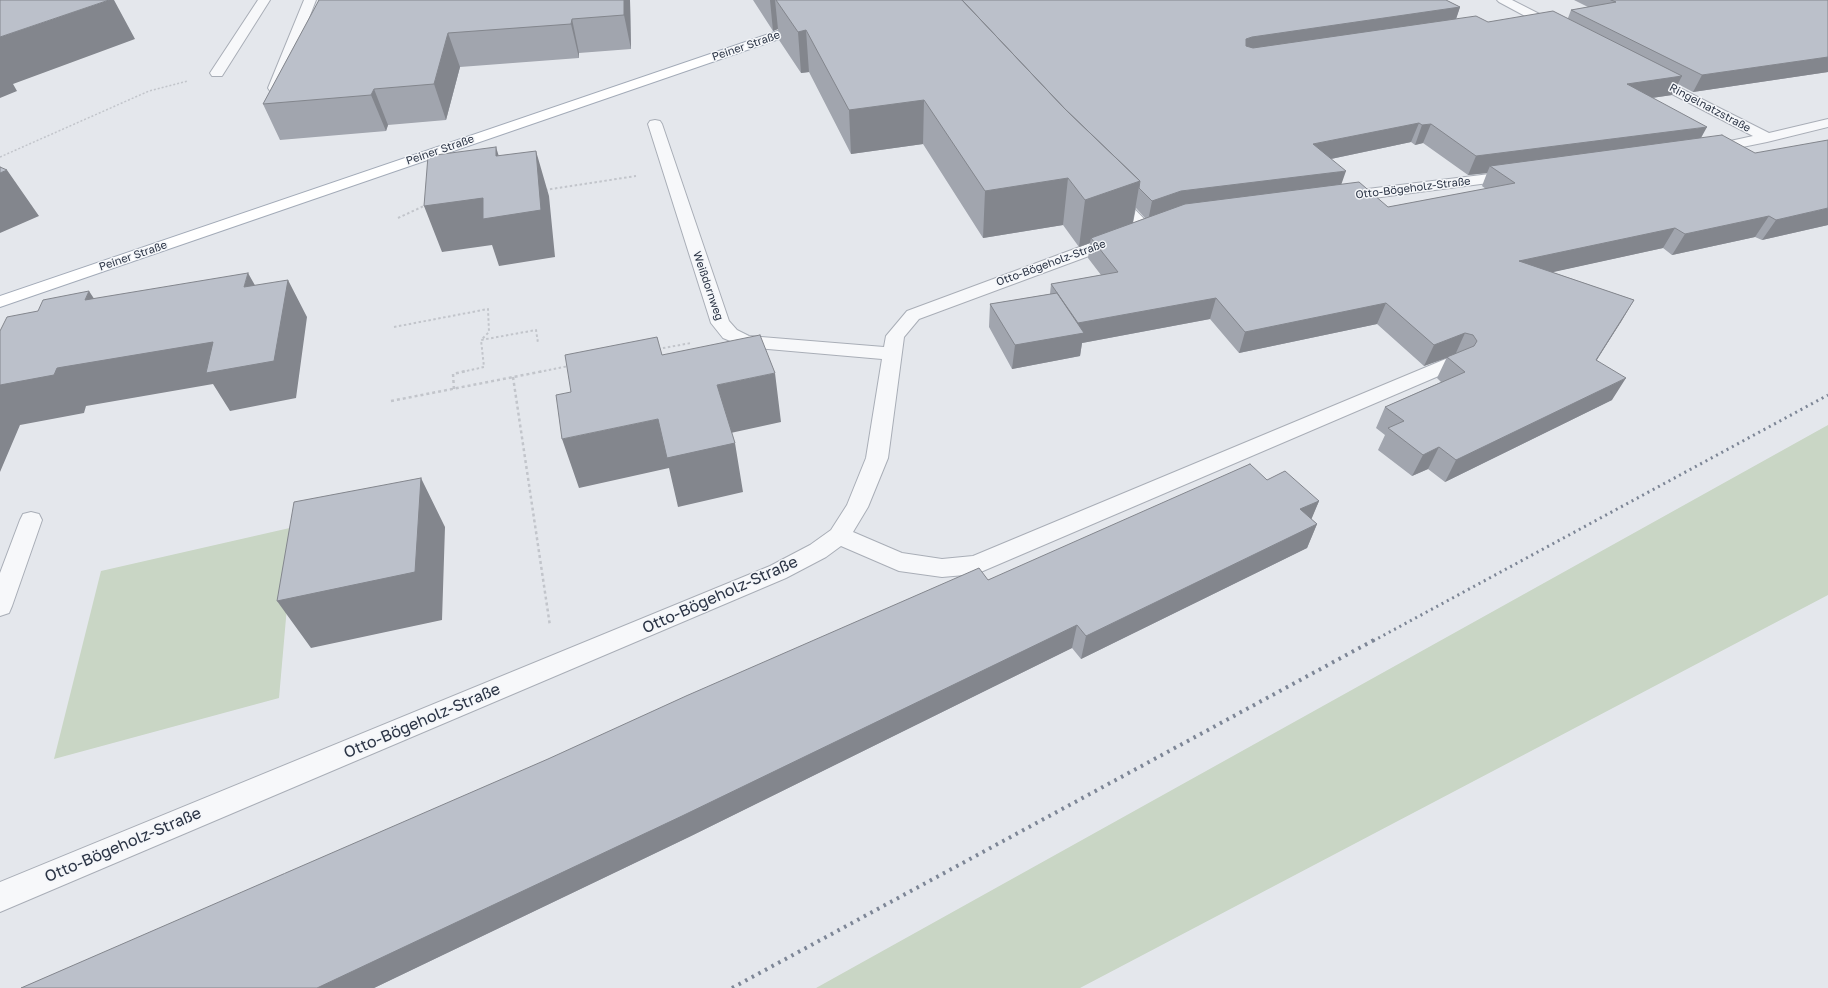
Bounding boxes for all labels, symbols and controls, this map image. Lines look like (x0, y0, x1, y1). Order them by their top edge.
street label: Peiner Straße (710, 28, 782, 64)
street label: Ringelnatzstraße (1667, 81, 1753, 135)
street label: Peiner Straße (404, 132, 476, 168)
street label: Otto-Bögeholz-Straße (1355, 174, 1471, 202)
street label: Otto-Bögeholz-Straße (994, 237, 1108, 289)
street label: Peiner Straße (97, 238, 169, 274)
street label: Weißdornweg (690, 250, 726, 322)
street label: Otto-Bögeholz-Straße (639, 552, 801, 638)
street label: Otto-Bögeholz-Straße (341, 679, 503, 763)
street label: Otto-Bögeholz-Straße (42, 803, 204, 887)

